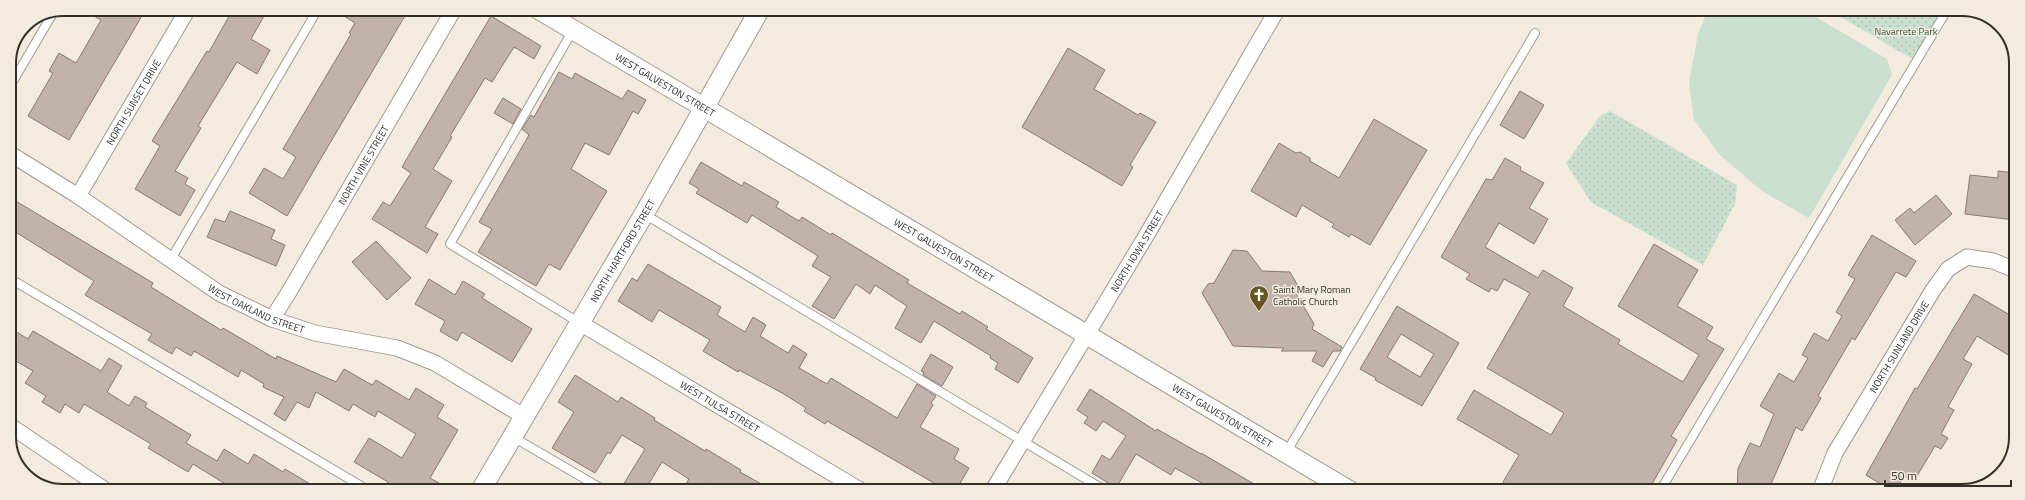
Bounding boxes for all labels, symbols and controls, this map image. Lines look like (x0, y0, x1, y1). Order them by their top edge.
park label: Navarrete Park (1874, 24, 1938, 39)
street label: WEST GALVESTON STREET (612, 49, 719, 121)
street label: NORTH SUNSET DRIVE (102, 56, 165, 148)
street label: NORTH VINE STREET (334, 122, 393, 207)
street label: NORTH HARTFORD STREET (586, 196, 659, 305)
street label: NORTH IOWA STREET (1107, 207, 1167, 295)
street label: WEST GALVESTON STREET (891, 214, 997, 286)
street label: WEST OAKLAND STREET (205, 280, 307, 337)
place label: Saint Mary Roman Catholic Church (1273, 282, 1351, 309)
church icon: Saint Mary Roman Catholic Church (1248, 284, 1270, 312)
street label: NORTH SUNLAND DRIVE (1866, 297, 1933, 395)
street label: WEST TULSA STREET (677, 377, 763, 436)
street label: WEST GALVESTON STREET (1170, 380, 1276, 451)
scale bar (1885, 462, 2011, 488)
text: 50 m (1891, 466, 1917, 485)

